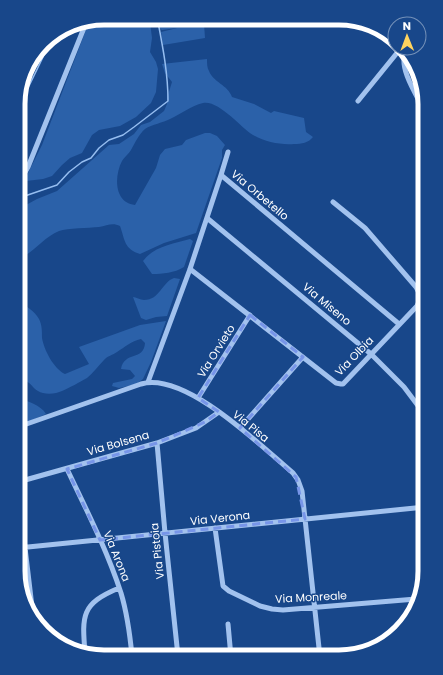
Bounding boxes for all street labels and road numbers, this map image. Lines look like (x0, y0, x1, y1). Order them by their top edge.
street label: Via Orbetello (228, 166, 292, 224)
street label: Via Miseno (299, 279, 355, 329)
street label: Via Orvieto (193, 321, 239, 381)
street label: Via Olbia (331, 333, 377, 379)
street label: Via Pisa (229, 406, 273, 446)
street label: Via Bolsena (85, 426, 151, 460)
street label: Via Verona (189, 507, 251, 529)
street label: Via Pistoia (146, 522, 168, 580)
street label: Via Arona (100, 528, 134, 584)
street label: Via Monreale (275, 587, 348, 607)

